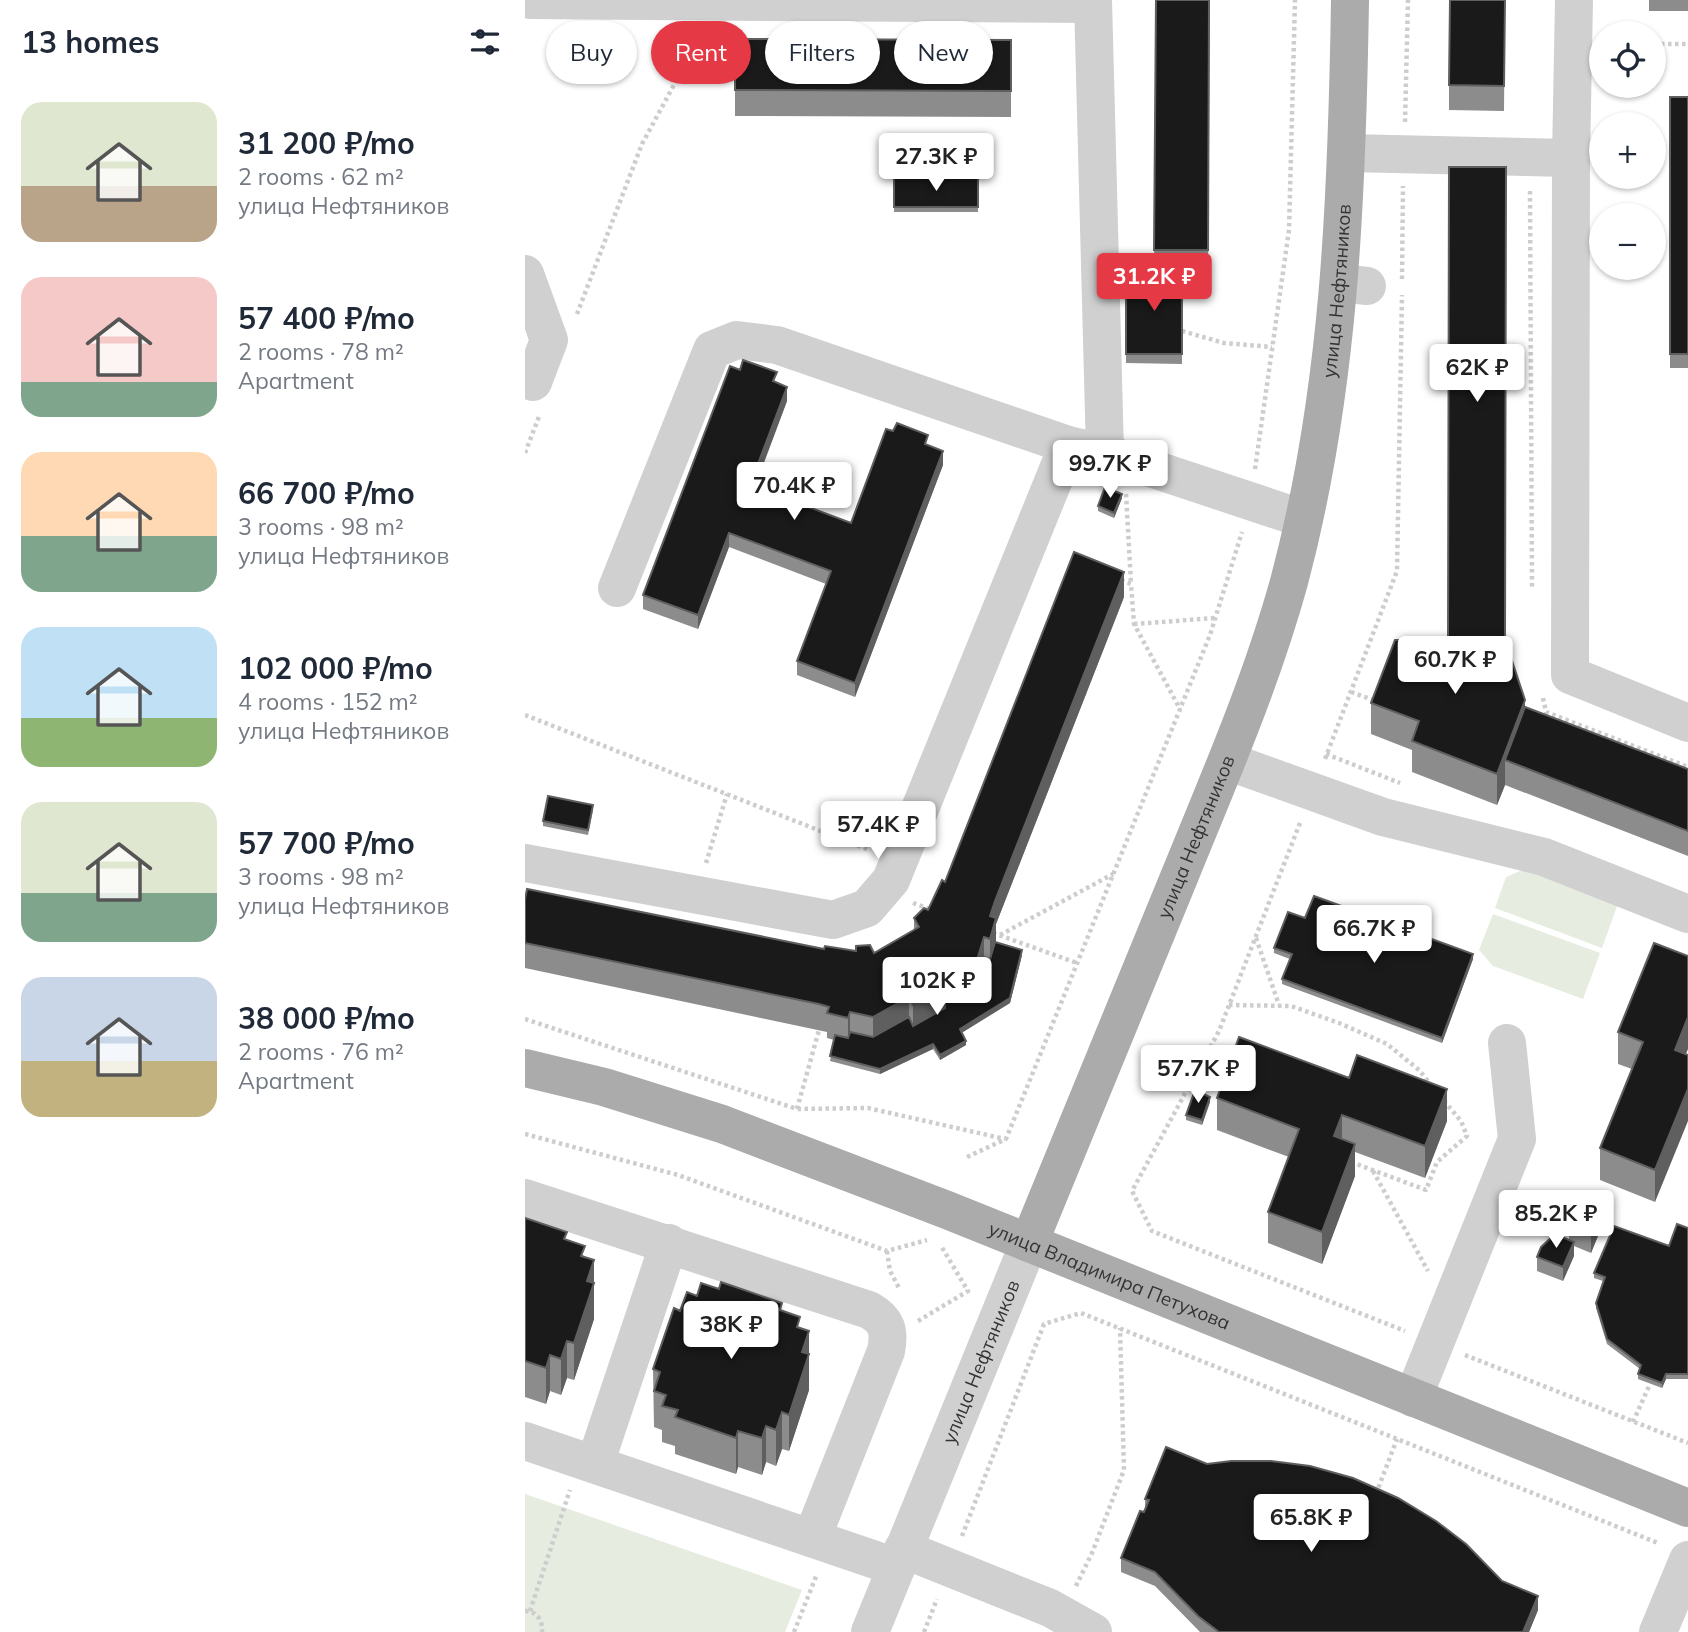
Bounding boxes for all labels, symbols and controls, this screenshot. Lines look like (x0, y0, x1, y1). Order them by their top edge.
chip: Buy (546, 21, 637, 84)
chip: Rent (651, 21, 751, 84)
chip: Filters (765, 21, 880, 84)
chip: New (894, 21, 993, 84)
map controls (1589, 21, 1666, 280)
button: locate (1589, 21, 1666, 98)
text: 13 homes (21, 23, 160, 61)
icon: filters (466, 23, 504, 61)
button: + (1589, 112, 1666, 189)
text: 31 200 ₽/mo (238, 124, 415, 162)
icon: home (77, 130, 161, 214)
pin: 27.3K ₽ (871, 134, 1001, 193)
text: 27.3K ₽ (895, 141, 977, 170)
text: 2 rooms · 62 m² (238, 162, 404, 191)
text: улица Нефтяников (238, 191, 449, 220)
street label: улица Нефтяников (1316, 203, 1356, 379)
button: − (1589, 203, 1666, 280)
pin: 31.2K ₽ (1089, 254, 1219, 313)
text: 31.2K ₽ (1113, 261, 1195, 290)
text: 57 400 ₽/mo (238, 299, 415, 337)
icon: home (77, 305, 161, 389)
text: 2 rooms · 78 m² (238, 337, 404, 366)
pin: 62K ₽ (1428, 344, 1526, 404)
text: 62K ₽ (1445, 352, 1509, 381)
text: Apartment (238, 366, 354, 395)
pin: 99.7K ₽ (1045, 440, 1175, 500)
text: 99.7K ₽ (1069, 448, 1151, 477)
pin: 70.4K ₽ (729, 462, 859, 522)
text: 70.4K ₽ (753, 470, 835, 499)
text: 66 700 ₽/mo (238, 474, 415, 512)
icon: home (77, 480, 161, 564)
text: 3 rooms · 98 m² (238, 512, 404, 541)
text: улица Нефтяников (238, 541, 449, 570)
pin: 60.7K ₽ (1390, 636, 1520, 696)
text: 60.7K ₽ (1414, 644, 1496, 673)
text: 102 000 ₽/mo (238, 649, 433, 687)
icon: home (77, 655, 161, 739)
text: 4 rooms · 152 m² (238, 687, 418, 716)
text: улица Нефтяников (238, 716, 449, 745)
street label: улица Нефтяников (1152, 752, 1240, 922)
pin: 57.4K ₽ (813, 802, 943, 861)
text: 57.4K ₽ (837, 809, 919, 838)
text: 57 700 ₽/mo (238, 824, 415, 862)
icon: home (77, 830, 161, 914)
text: 3 rooms · 98 m² (238, 862, 404, 891)
text: улица Нефтяников (238, 891, 449, 920)
pin: 66.7K ₽ (1309, 906, 1439, 965)
text: 66.7K ₽ (1333, 913, 1415, 942)
pin: 102K ₽ (880, 958, 994, 1017)
text: 102K ₽ (899, 965, 975, 994)
text: 38 000 ₽/mo (238, 999, 415, 1037)
icon: home (77, 1005, 161, 1089)
text: 2 rooms · 76 m² (238, 1037, 404, 1066)
pin: 57.7K ₽ (1133, 1046, 1263, 1105)
text: 57.7K ₽ (1157, 1053, 1239, 1082)
text: Apartment (238, 1066, 354, 1095)
pin: 85.2K ₽ (1491, 1190, 1621, 1250)
text: 85.2K ₽ (1515, 1198, 1597, 1227)
street label: улица Владимира Петухова (985, 1216, 1234, 1335)
street label: улица Нефтяников (936, 1276, 1025, 1447)
pin: 38K ₽ (682, 1302, 780, 1361)
text: 38K ₽ (699, 1309, 763, 1338)
pin: 65.8K ₽ (1246, 1494, 1376, 1554)
text: 65.8K ₽ (1270, 1502, 1352, 1531)

